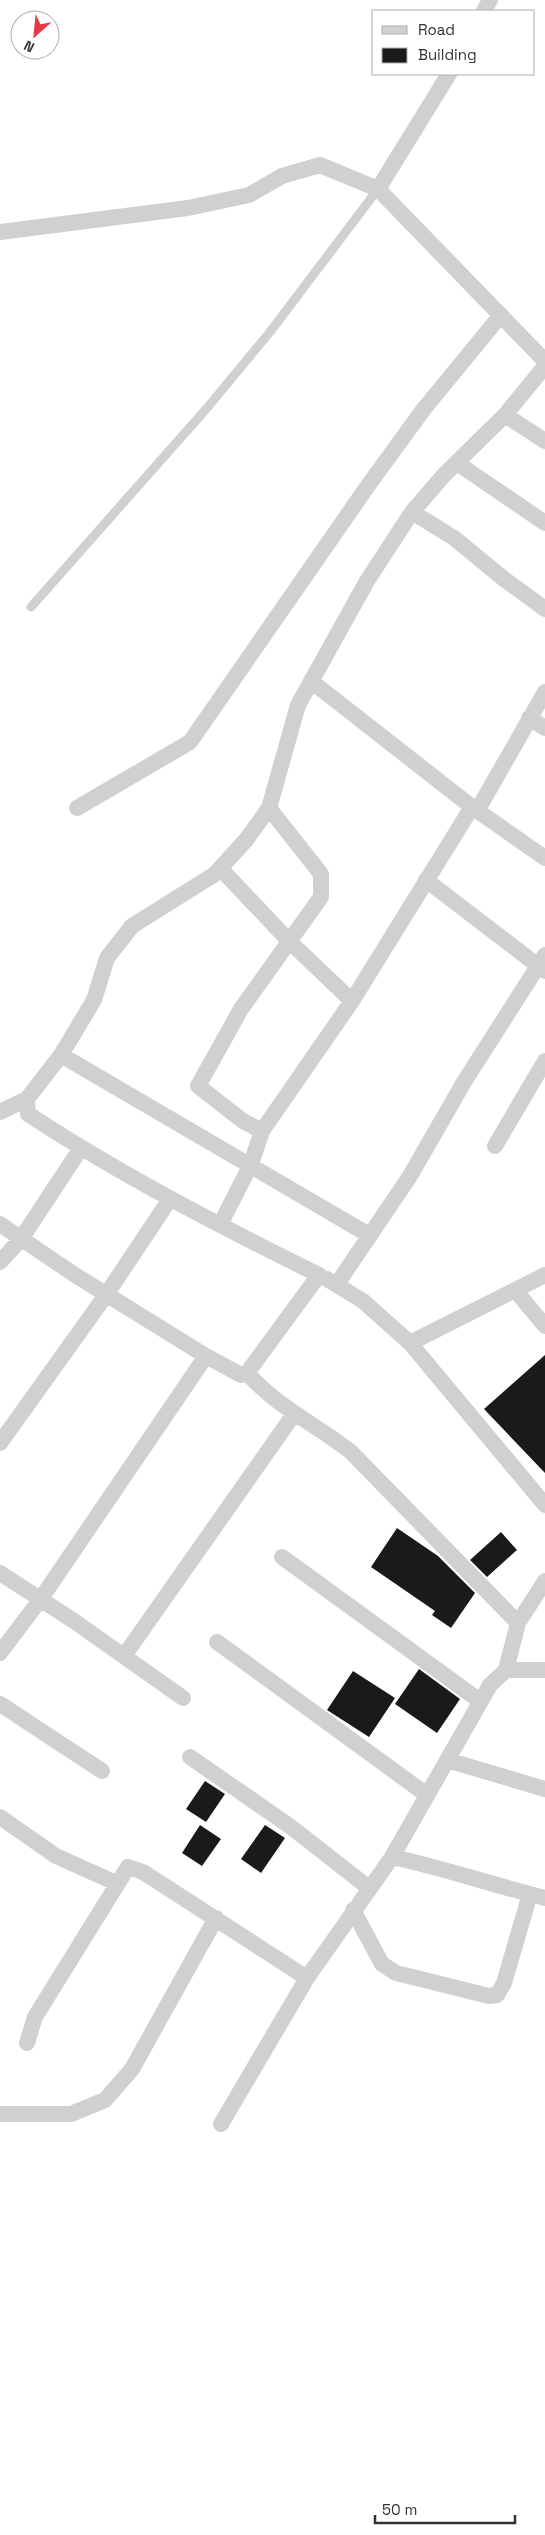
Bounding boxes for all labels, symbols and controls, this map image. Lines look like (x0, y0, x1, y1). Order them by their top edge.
north arrow (10, 10, 60, 60)
legend (372, 10, 535, 75)
text: Road (418, 20, 455, 39)
text: N (21, 36, 37, 57)
text: Building (418, 45, 477, 64)
scale bar (375, 2492, 515, 2524)
text: 50 m (382, 2500, 417, 2519)

